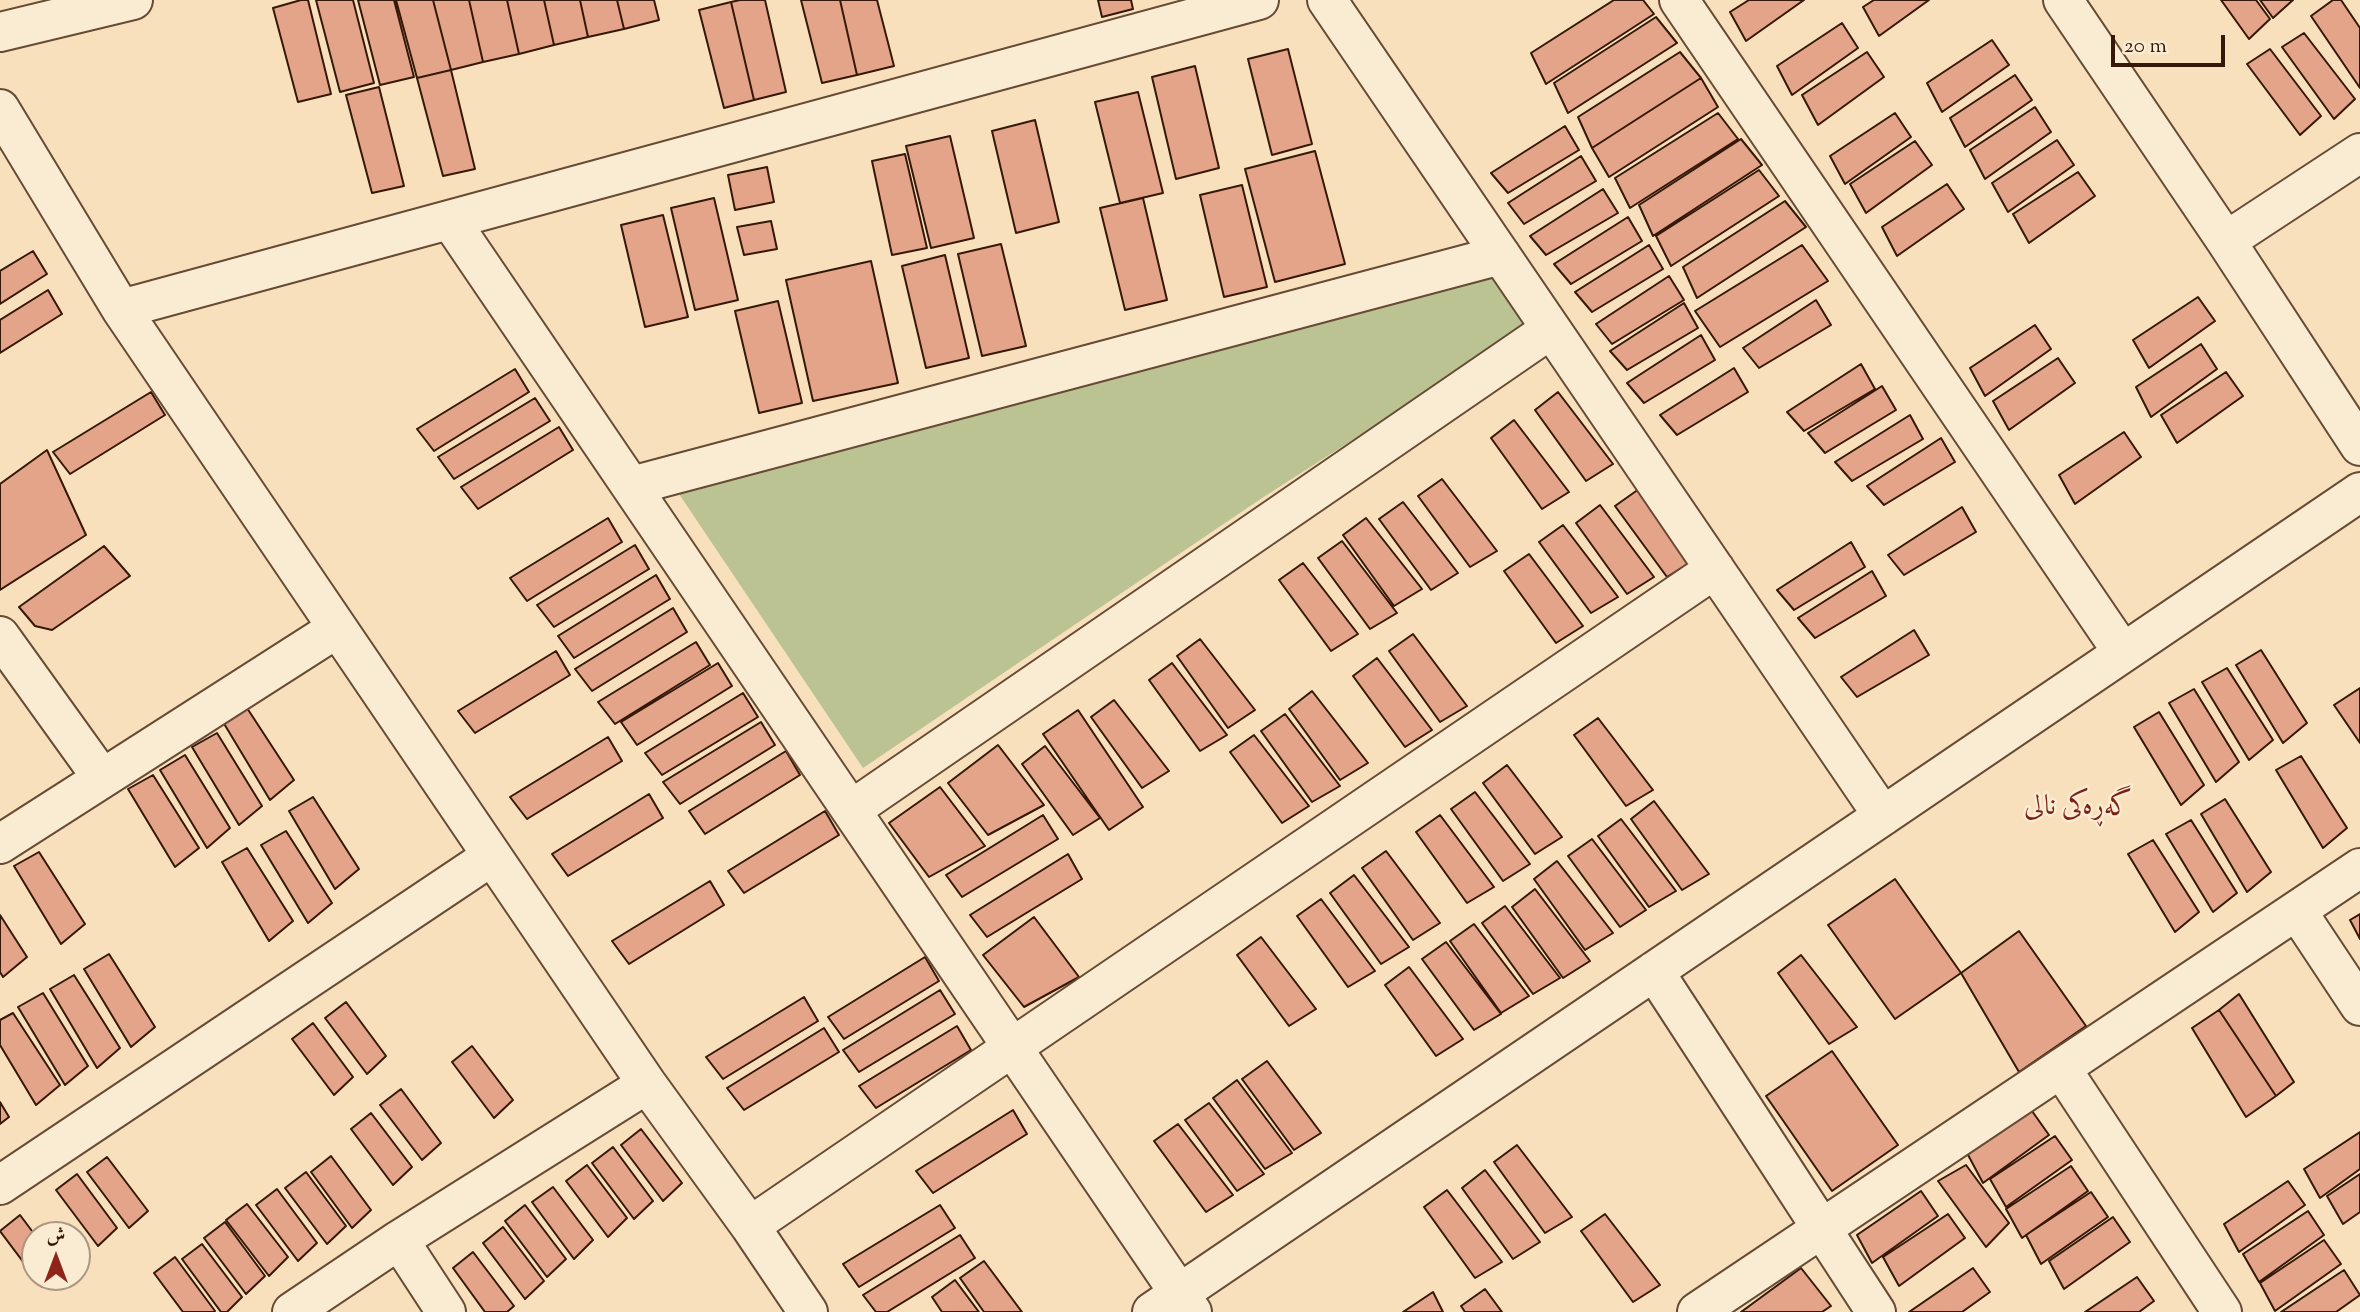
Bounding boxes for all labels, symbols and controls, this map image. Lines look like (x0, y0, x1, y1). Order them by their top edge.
scale bar (2115, 21, 2229, 65)
text: 20 m (2124, 32, 2167, 62)
district label: گەڕەکی نالی (2024, 792, 2132, 826)
north arrow (21, 1221, 91, 1291)
text: ش (47, 1223, 65, 1250)

